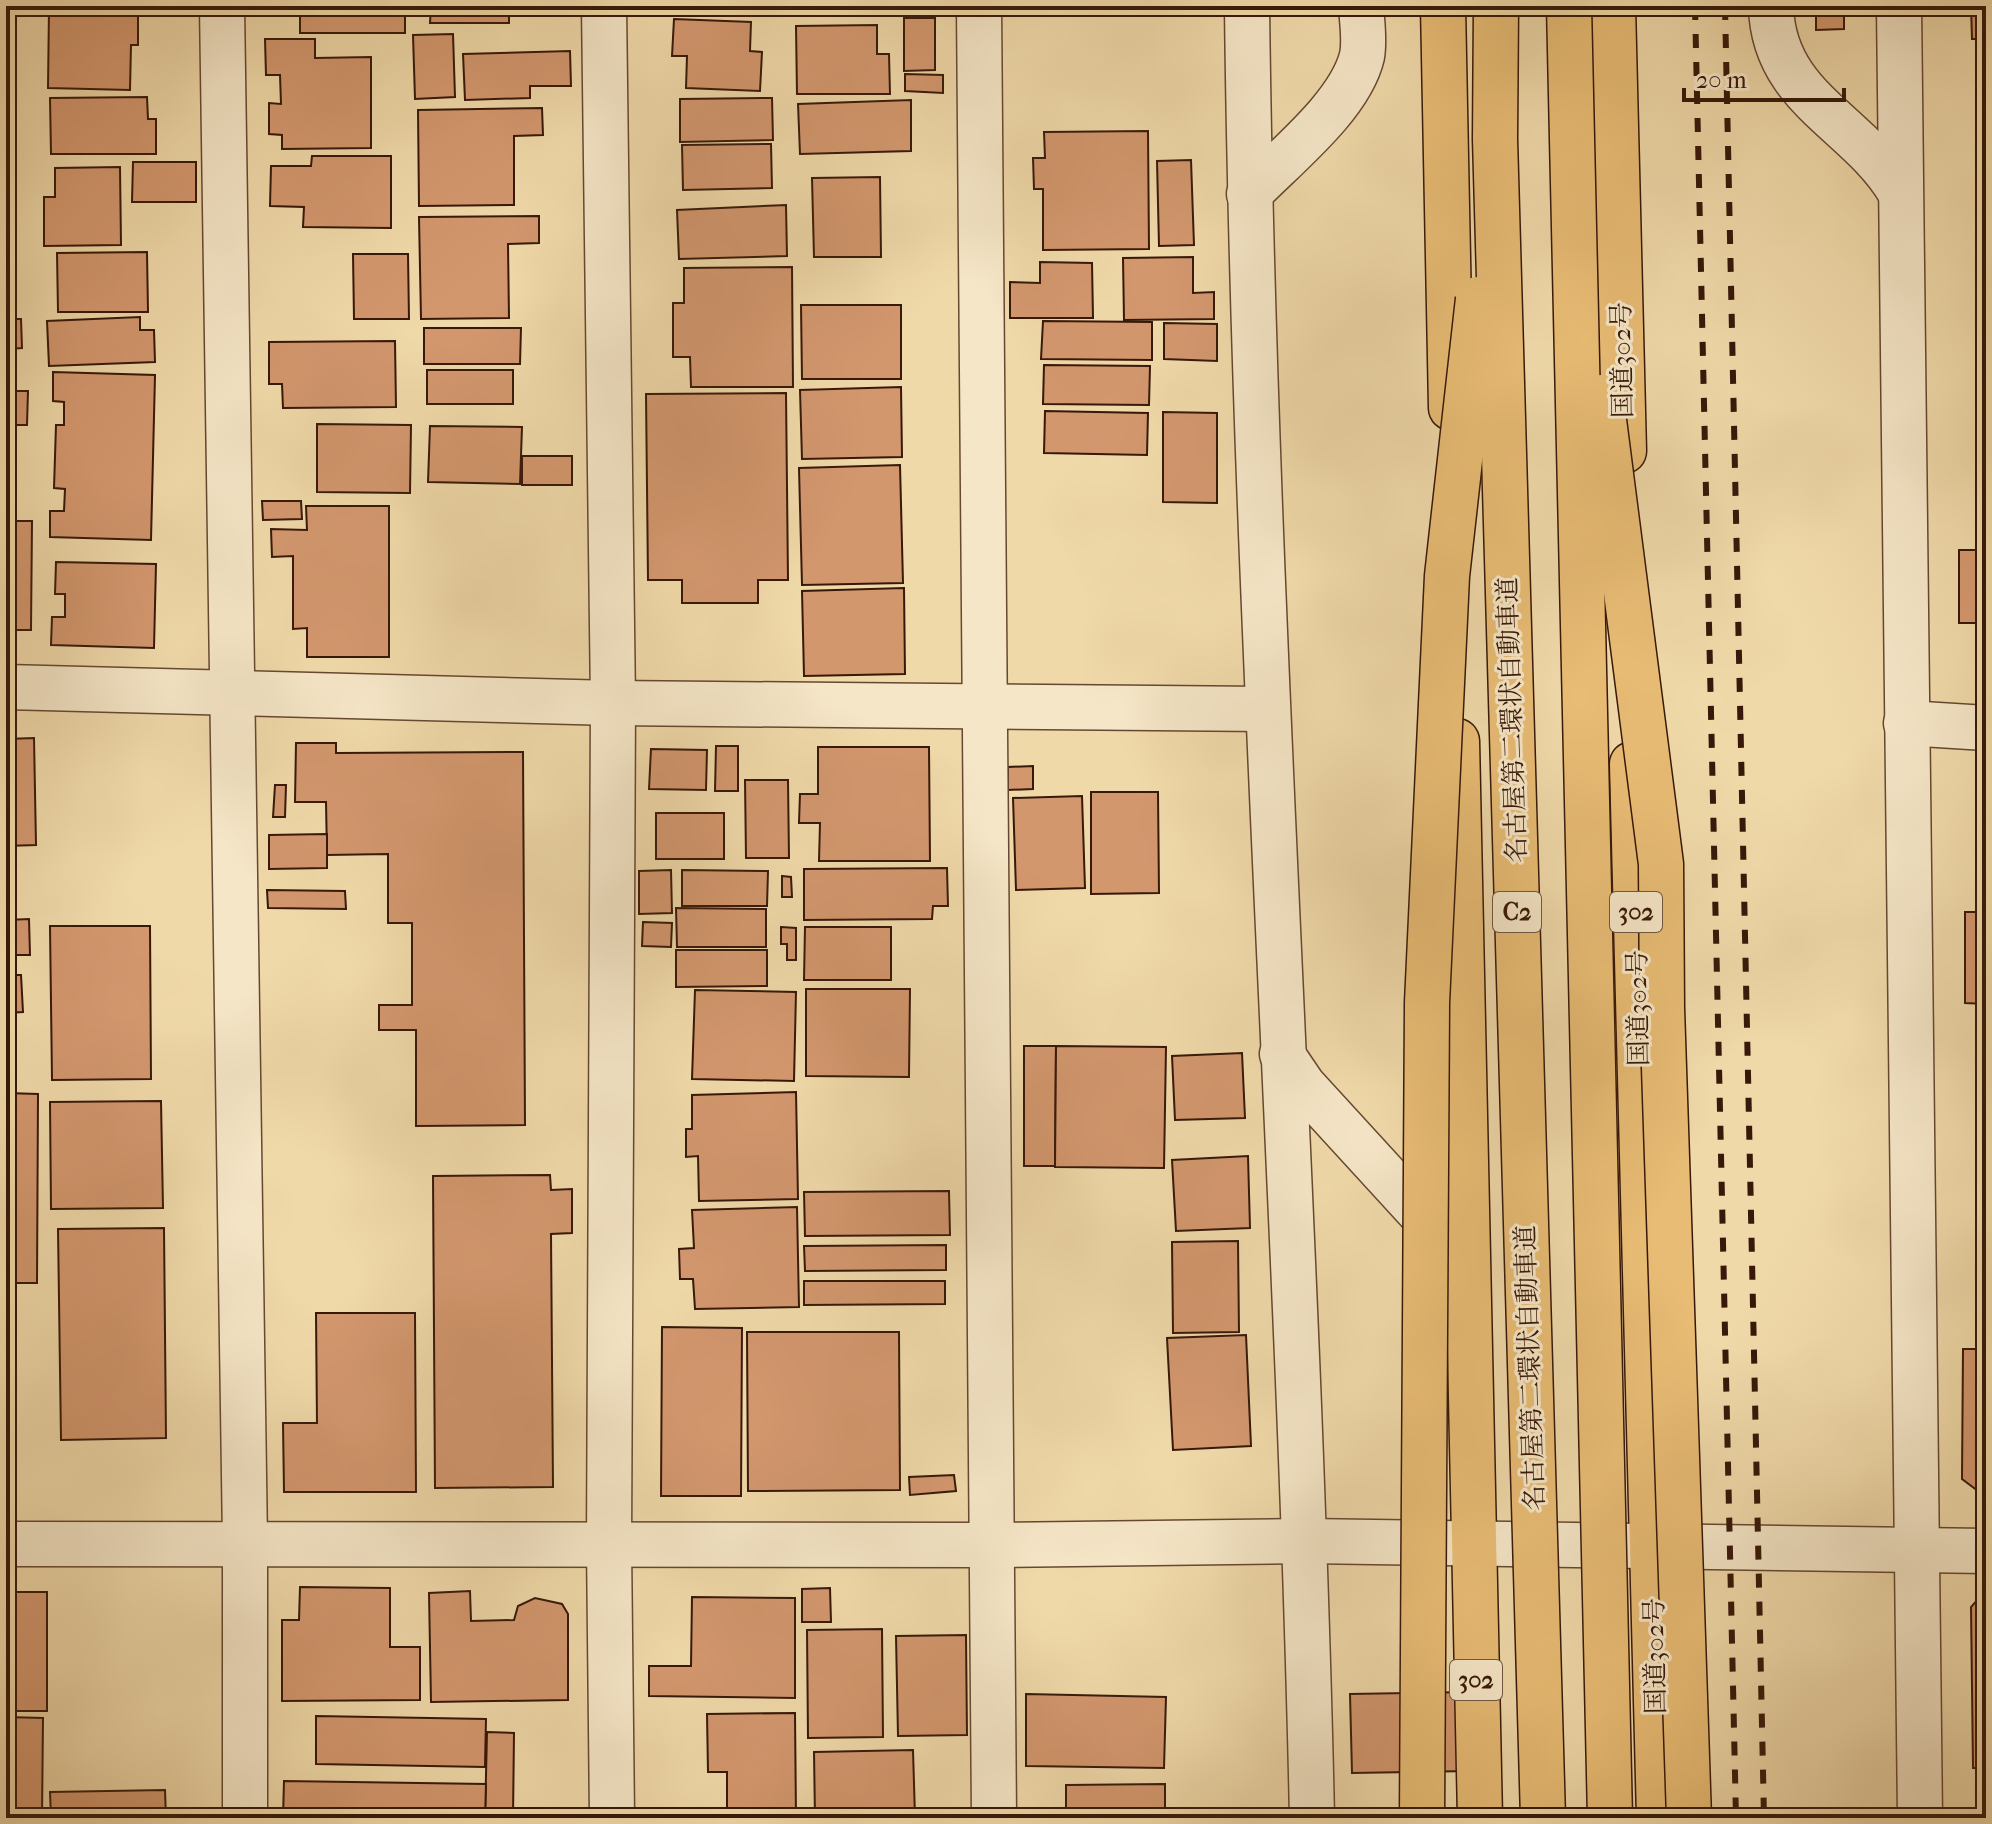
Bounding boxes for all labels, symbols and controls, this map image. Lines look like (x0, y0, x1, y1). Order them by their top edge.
scale bar (1684, 52, 1844, 102)
text: 20 m (1696, 66, 1747, 94)
street label: 国道302号 (1605, 302, 1639, 418)
street label: 名古屋第二環状自動車道 (1492, 577, 1532, 863)
road number: C2 (1493, 892, 1541, 932)
road number: 302 (1610, 892, 1662, 932)
street label: 国道302号 (1621, 950, 1655, 1066)
street label: 名古屋第二環状自動車道 (1510, 1225, 1550, 1511)
street label: 国道302号 (1638, 1598, 1672, 1714)
road number: 302 (1450, 1660, 1502, 1700)

